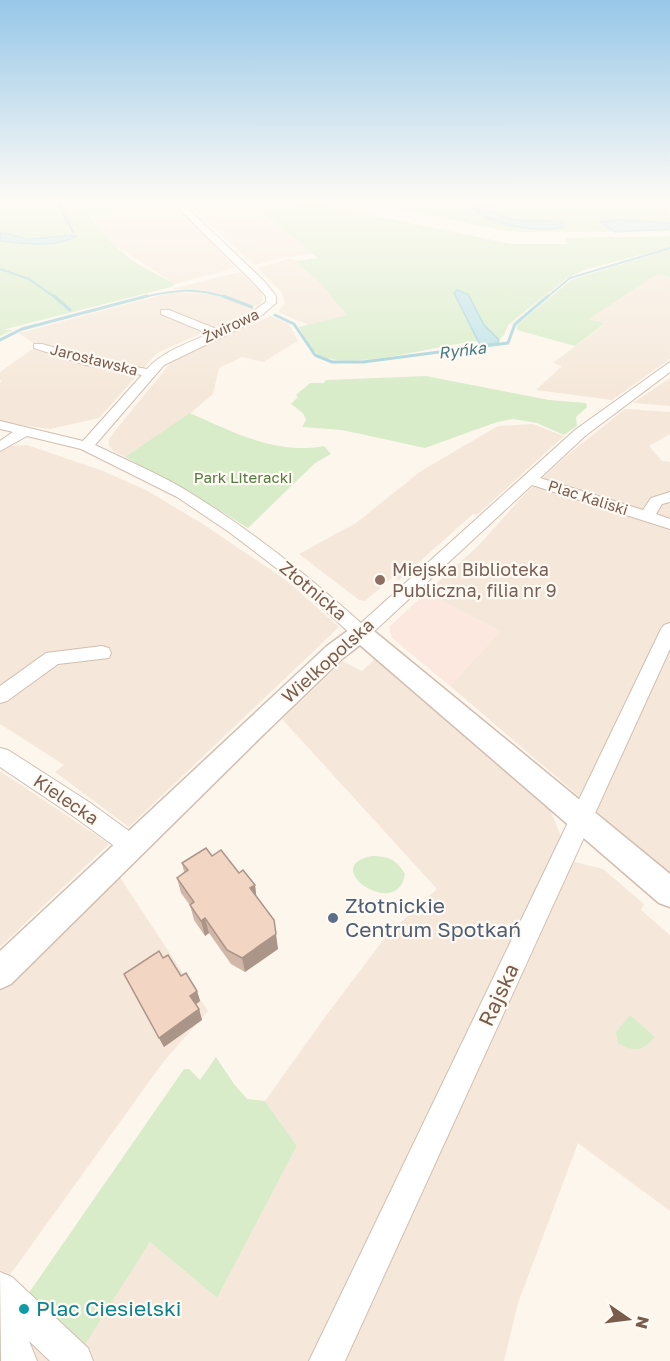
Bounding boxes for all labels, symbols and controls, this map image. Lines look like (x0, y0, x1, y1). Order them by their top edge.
street label: Żwirowa (200, 304, 261, 346)
water label: Ryńka (437, 337, 488, 363)
street label: Jarosławska (49, 339, 140, 379)
park label: Park Literacki (194, 468, 292, 486)
street label: Plac Kaliski (546, 476, 631, 518)
street label: Złotnicka (276, 556, 352, 625)
place label: Miejska Biblioteka Publiczna, filia nr 9 (392, 558, 557, 601)
marker: Miejska Biblioteka Publiczna, filia nr 9 (373, 573, 387, 587)
street label: Wielkopolska (277, 613, 378, 707)
street label: Kielecka (30, 769, 103, 829)
place label: Złotnickie Centrum Spotkań (345, 892, 521, 942)
marker: Złotnickie Centrum Spotkań (326, 911, 340, 925)
street label: Rajska (472, 959, 524, 1030)
north arrow (598, 1289, 658, 1349)
place label: Plac Ciesielski (36, 1295, 181, 1321)
marker: Plac Ciesielski (17, 1302, 31, 1316)
text: N (631, 1314, 654, 1331)

